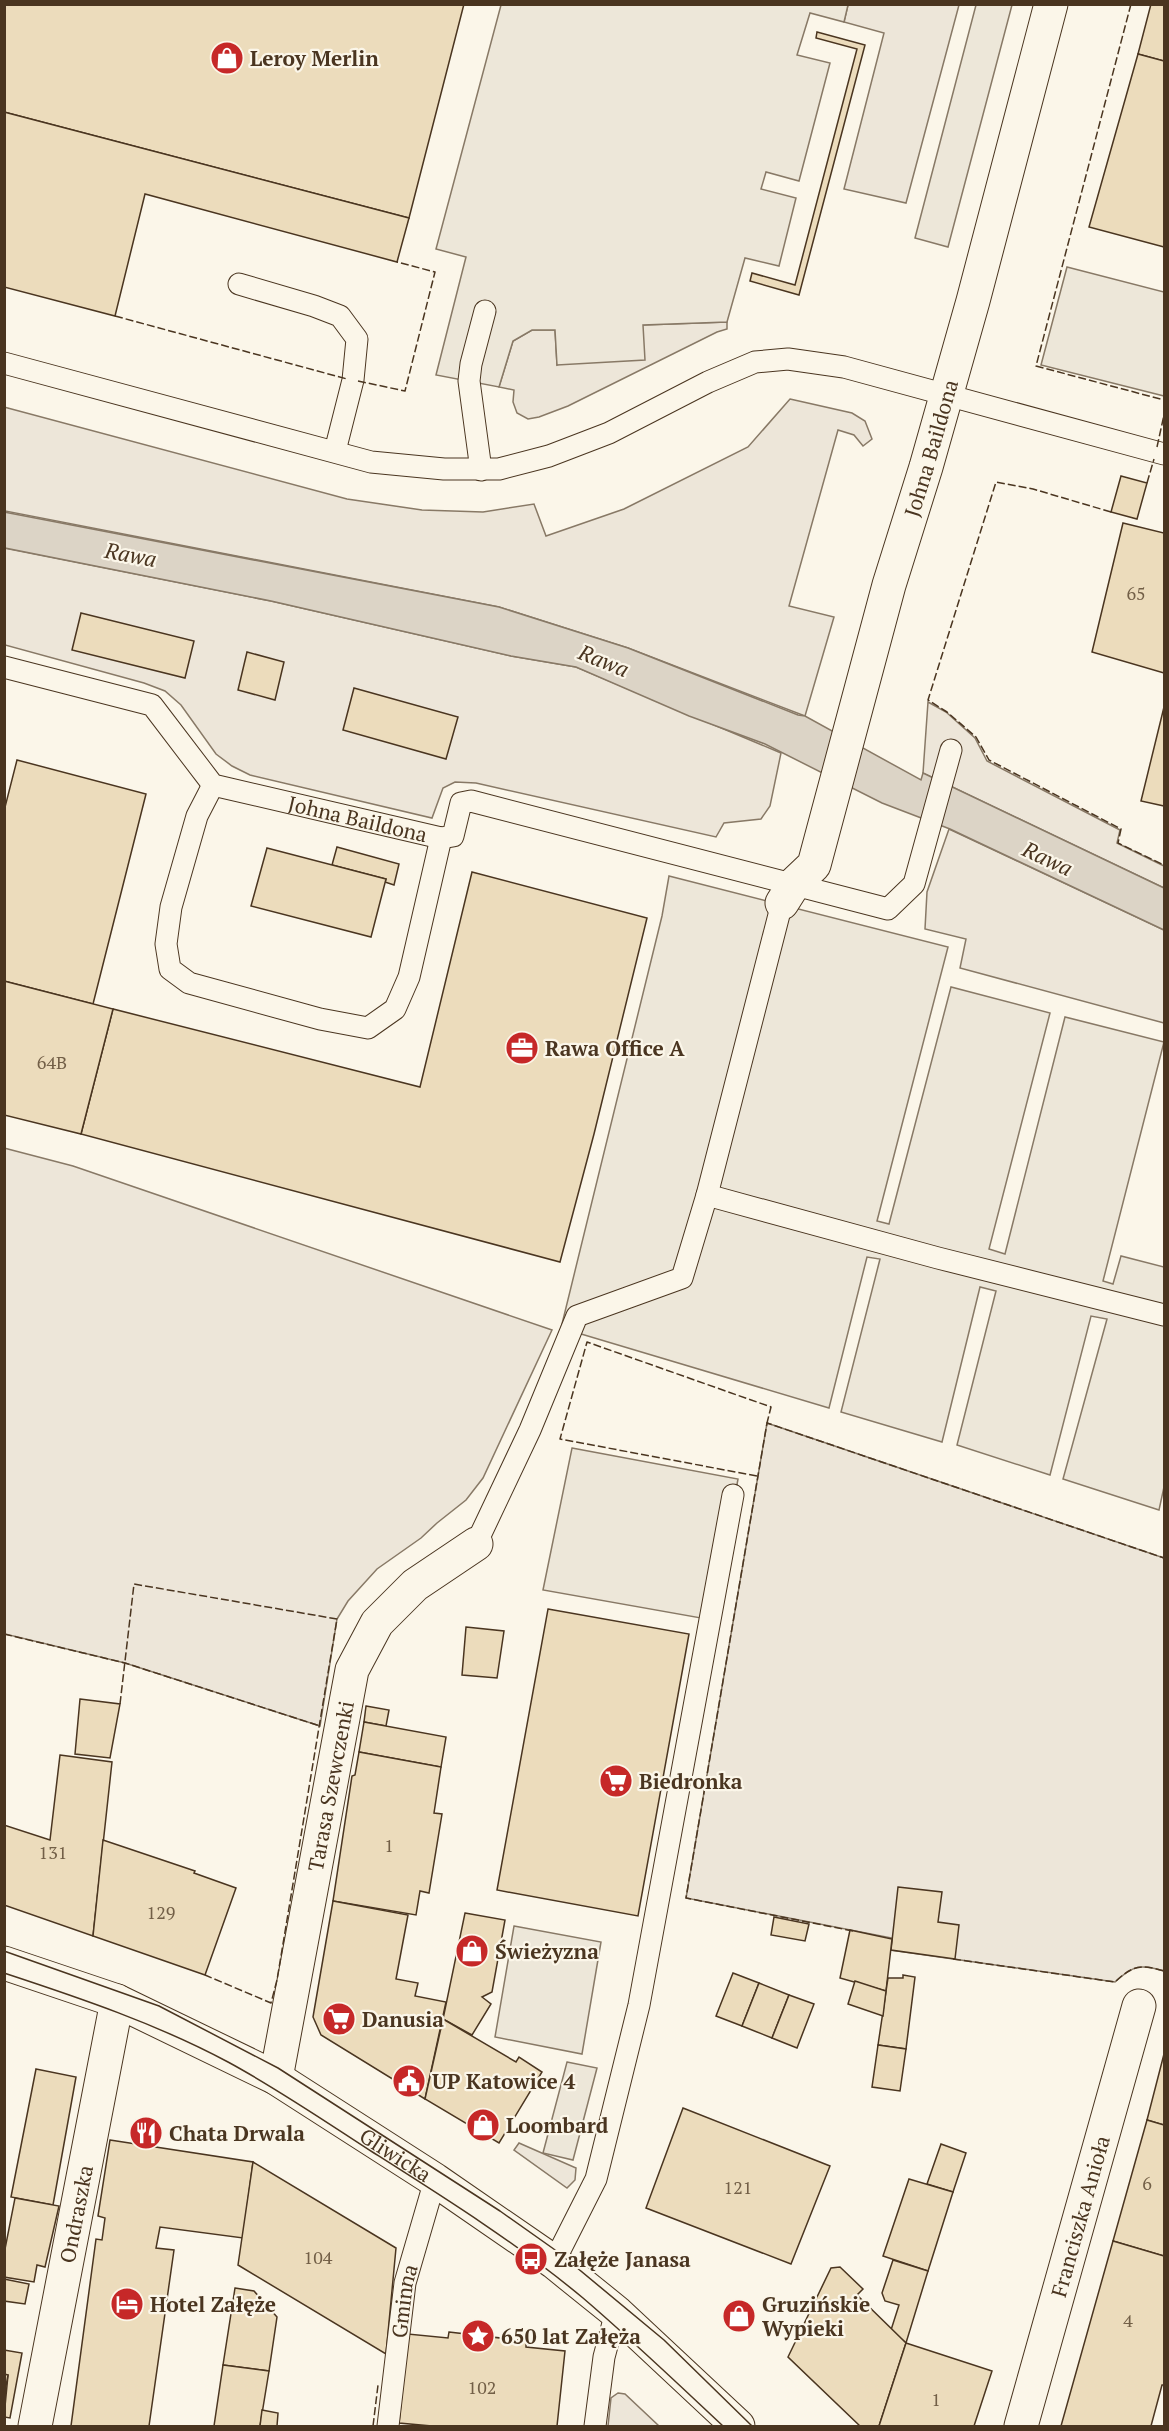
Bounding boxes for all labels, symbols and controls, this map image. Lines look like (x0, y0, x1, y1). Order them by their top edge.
shop icon: Leroy Merlin (209, 40, 245, 76)
place label: Leroy Merlin (250, 44, 379, 72)
street label: Johna Baildona (897, 376, 964, 520)
water label: Rawa (102, 535, 159, 573)
house number: 65 (1126, 581, 1146, 605)
water label: Rawa (574, 636, 634, 683)
street label: Johna Baildona (285, 789, 430, 848)
water label: Rawa (1017, 833, 1078, 882)
office icon: Rawa Office A (504, 1030, 540, 1066)
place label: Rawa Office A (545, 1034, 685, 1062)
house number: 64B (37, 1050, 67, 1074)
street label: Tarasa Szewczenki (301, 1698, 360, 1874)
supermarket icon: Biedronka (598, 1763, 634, 1799)
place label: Biedronka (639, 1767, 743, 1795)
house number: 1 (384, 1833, 394, 1857)
house number: 131 (39, 1840, 67, 1864)
house number: 129 (147, 1900, 175, 1924)
shop icon: Świeżyzna (454, 1933, 490, 1969)
place label: Świeżyzna (495, 1937, 599, 1965)
supermarket icon: Danusia (321, 2001, 357, 2037)
place label: Danusia (362, 2005, 444, 2033)
public building icon: UP Katowice 4 (391, 2063, 427, 2099)
place label: UP Katowice 4 (432, 2067, 576, 2095)
shop icon: Loombard (465, 2107, 501, 2143)
place label: Loombard (506, 2111, 609, 2139)
restaurant icon: Chata Drwala (128, 2115, 164, 2151)
place label: Chata Drwala (169, 2119, 305, 2147)
street label: Gliwicka (354, 2121, 437, 2188)
street label: Franciszka Anioła (1044, 2132, 1116, 2300)
street label: Ondraszka (53, 2162, 99, 2265)
house number: 6 (1142, 2171, 1152, 2195)
house number: 121 (724, 2175, 752, 2199)
bus stop icon: Załęże Janasa (513, 2241, 549, 2277)
house number: 104 (304, 2245, 333, 2269)
place label: Załęże Janasa (554, 2245, 691, 2273)
street label: Gminna (385, 2260, 424, 2340)
hotel icon: Hotel Załęże (109, 2286, 145, 2322)
place label: Hotel Załęże (150, 2290, 276, 2318)
place label: Gruzińskie Wypieki (762, 2290, 870, 2342)
shop icon: Gruzińskie Wypieki (721, 2298, 757, 2334)
house number: 4 (1123, 2308, 1133, 2332)
place icon: 650 lat Załęża (460, 2318, 496, 2354)
place label: 650 lat Załęża (501, 2322, 641, 2350)
house number: 102 (468, 2375, 496, 2399)
house number: 1 (931, 2387, 941, 2411)

